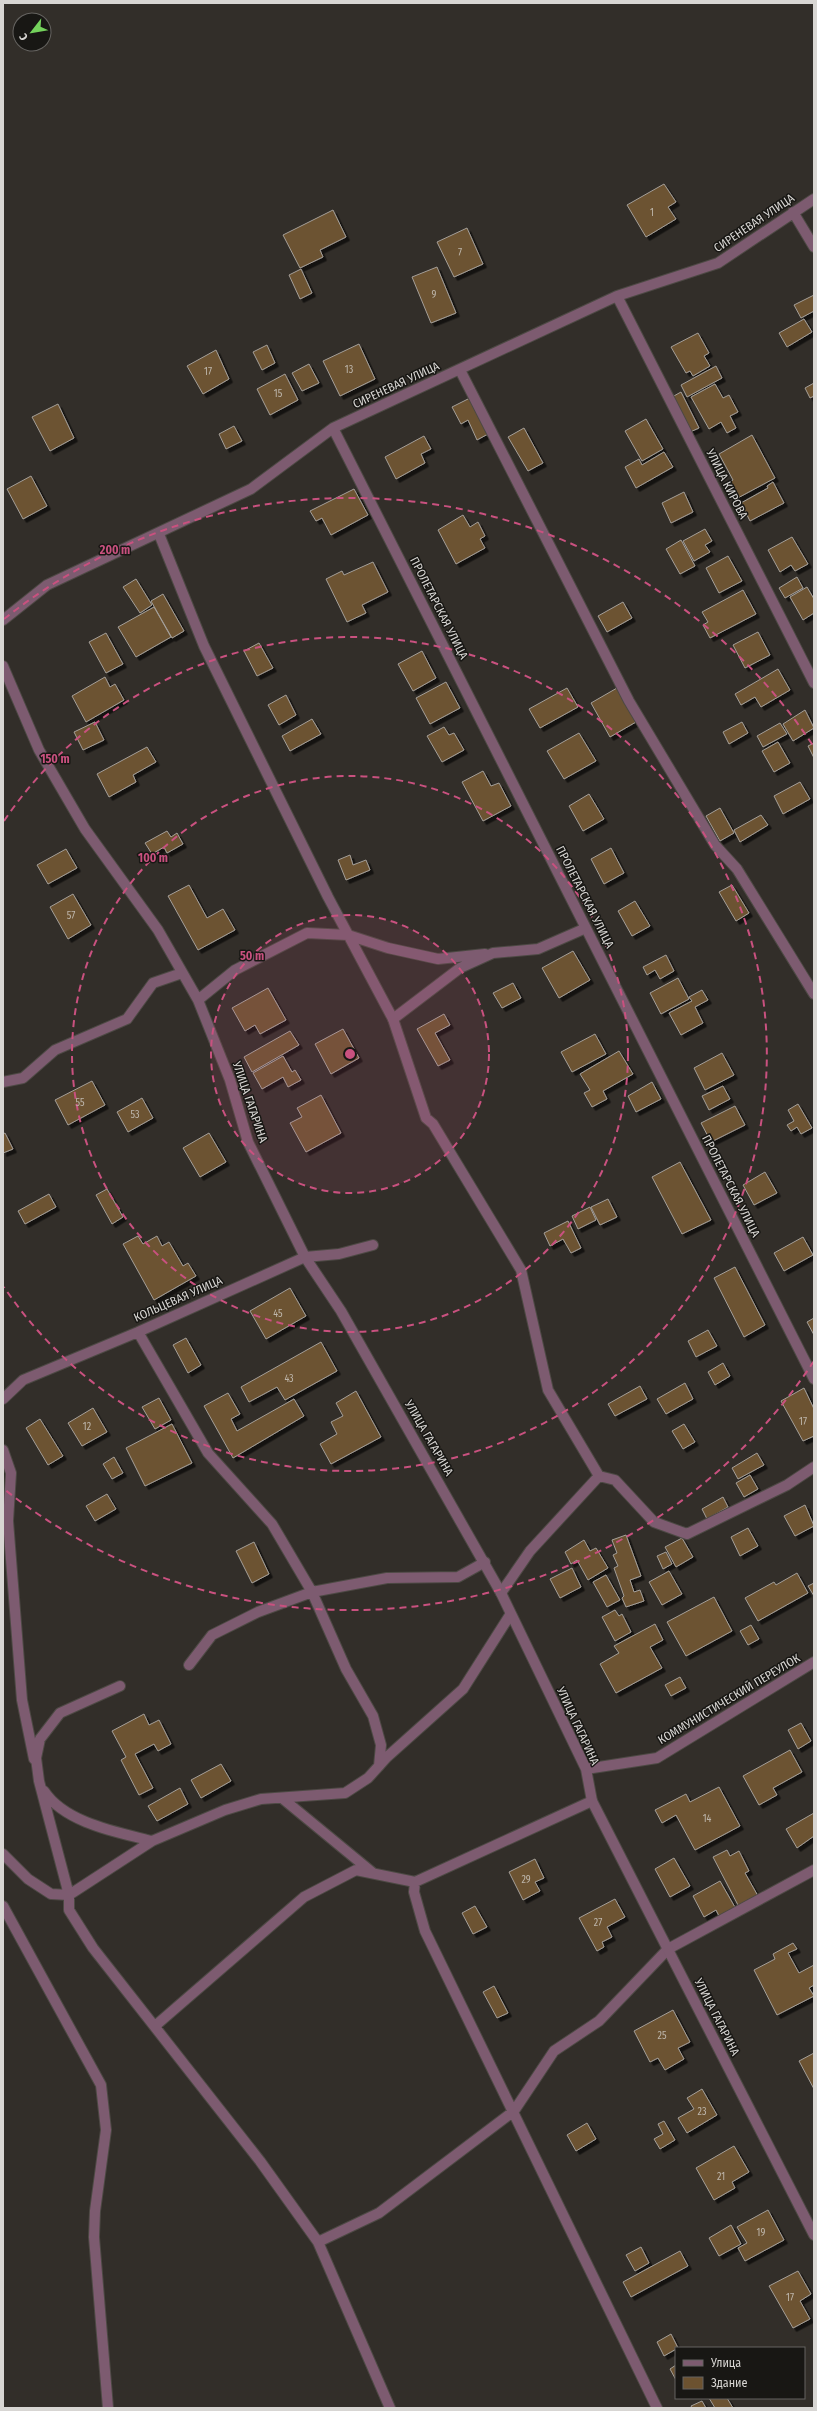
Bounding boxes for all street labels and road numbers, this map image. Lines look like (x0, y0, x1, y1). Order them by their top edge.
street label: СИРЕНЕВАЯ УЛИЦА (711, 191, 797, 255)
street label: СИРЕНЕВАЯ УЛИЦА (351, 359, 442, 411)
street label: УЛИЦА КИРОВА (703, 446, 751, 522)
street label: ПРОЛЕТАРСКАЯ УЛИЦА (407, 555, 471, 662)
street label: ПРОЛЕТАРСКАЯ УЛИЦА (553, 844, 617, 951)
street label: УЛИЦА ГАГАРИНА (229, 1059, 271, 1145)
street label: ПРОЛЕТАРСКАЯ УЛИЦА (699, 1133, 763, 1240)
street label: КОЛЬЦЕВАЯ УЛИЦА (132, 1273, 225, 1325)
street label: УЛИЦА ГАГАРИНА (401, 1397, 457, 1479)
street label: КОММУНИСТИЧЕСКИЙ ПЕРЕУЛОК (655, 1650, 803, 1747)
street label: УЛИЦА ГАГАРИНА (553, 1684, 603, 1768)
street label: УЛИЦА ГАГАРИНА (691, 1975, 743, 2059)

